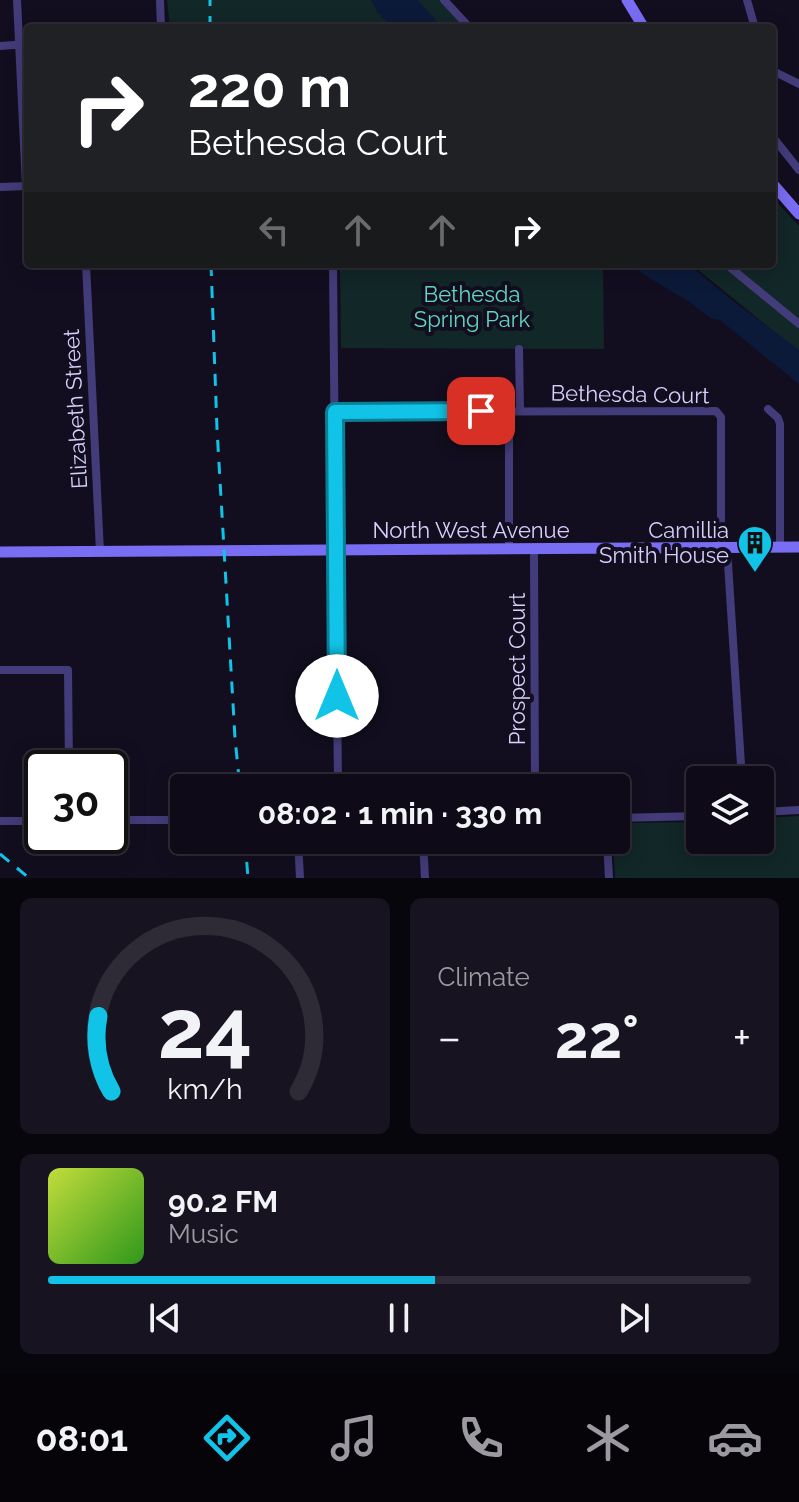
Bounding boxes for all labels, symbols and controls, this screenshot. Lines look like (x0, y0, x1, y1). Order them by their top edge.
text: 220 m (188, 54, 351, 120)
icon: right (56, 56, 160, 160)
text: Bethesda Court (188, 121, 448, 163)
icon: left (252, 208, 296, 252)
icon: ahead (336, 208, 380, 252)
icon: ahead (420, 208, 464, 252)
icon: right (504, 208, 548, 252)
park label: Bethesda Spring Park (414, 281, 531, 332)
street label: Elizabeth Street (58, 328, 92, 490)
pin (447, 377, 515, 445)
street label: Bethesda Court (550, 380, 710, 408)
icon: arrive (459, 389, 503, 433)
street label: North West Avenue (372, 517, 570, 543)
place label: Camillia Smith House (599, 517, 729, 568)
building icon: Camillia Smith House (736, 524, 774, 574)
street label: Prospect Court (504, 592, 530, 745)
position arrow (295, 654, 379, 738)
speed limit sign: 30 (24, 750, 128, 854)
map controls (686, 766, 774, 854)
button: layers (686, 766, 774, 854)
text: 08:02 · 1 min · 330 m (258, 796, 542, 831)
text: Climate (438, 962, 530, 992)
text: 24 (158, 980, 252, 1077)
text: 22° (555, 1002, 639, 1072)
text: − (438, 1012, 461, 1063)
text: + (733, 1012, 751, 1063)
text: km/h (167, 1072, 242, 1106)
text: 90.2 FM (168, 1184, 278, 1219)
text: Music (168, 1219, 239, 1249)
icon: previous (143, 1296, 187, 1340)
icon: pause (377, 1296, 421, 1340)
icon: next (612, 1296, 656, 1340)
icon: directions (199, 1410, 255, 1466)
icon: music (326, 1410, 382, 1466)
icon: phone (453, 1410, 509, 1466)
icon: climate (580, 1410, 636, 1466)
icon: car (707, 1410, 763, 1466)
text: 08:01 (36, 1417, 128, 1459)

